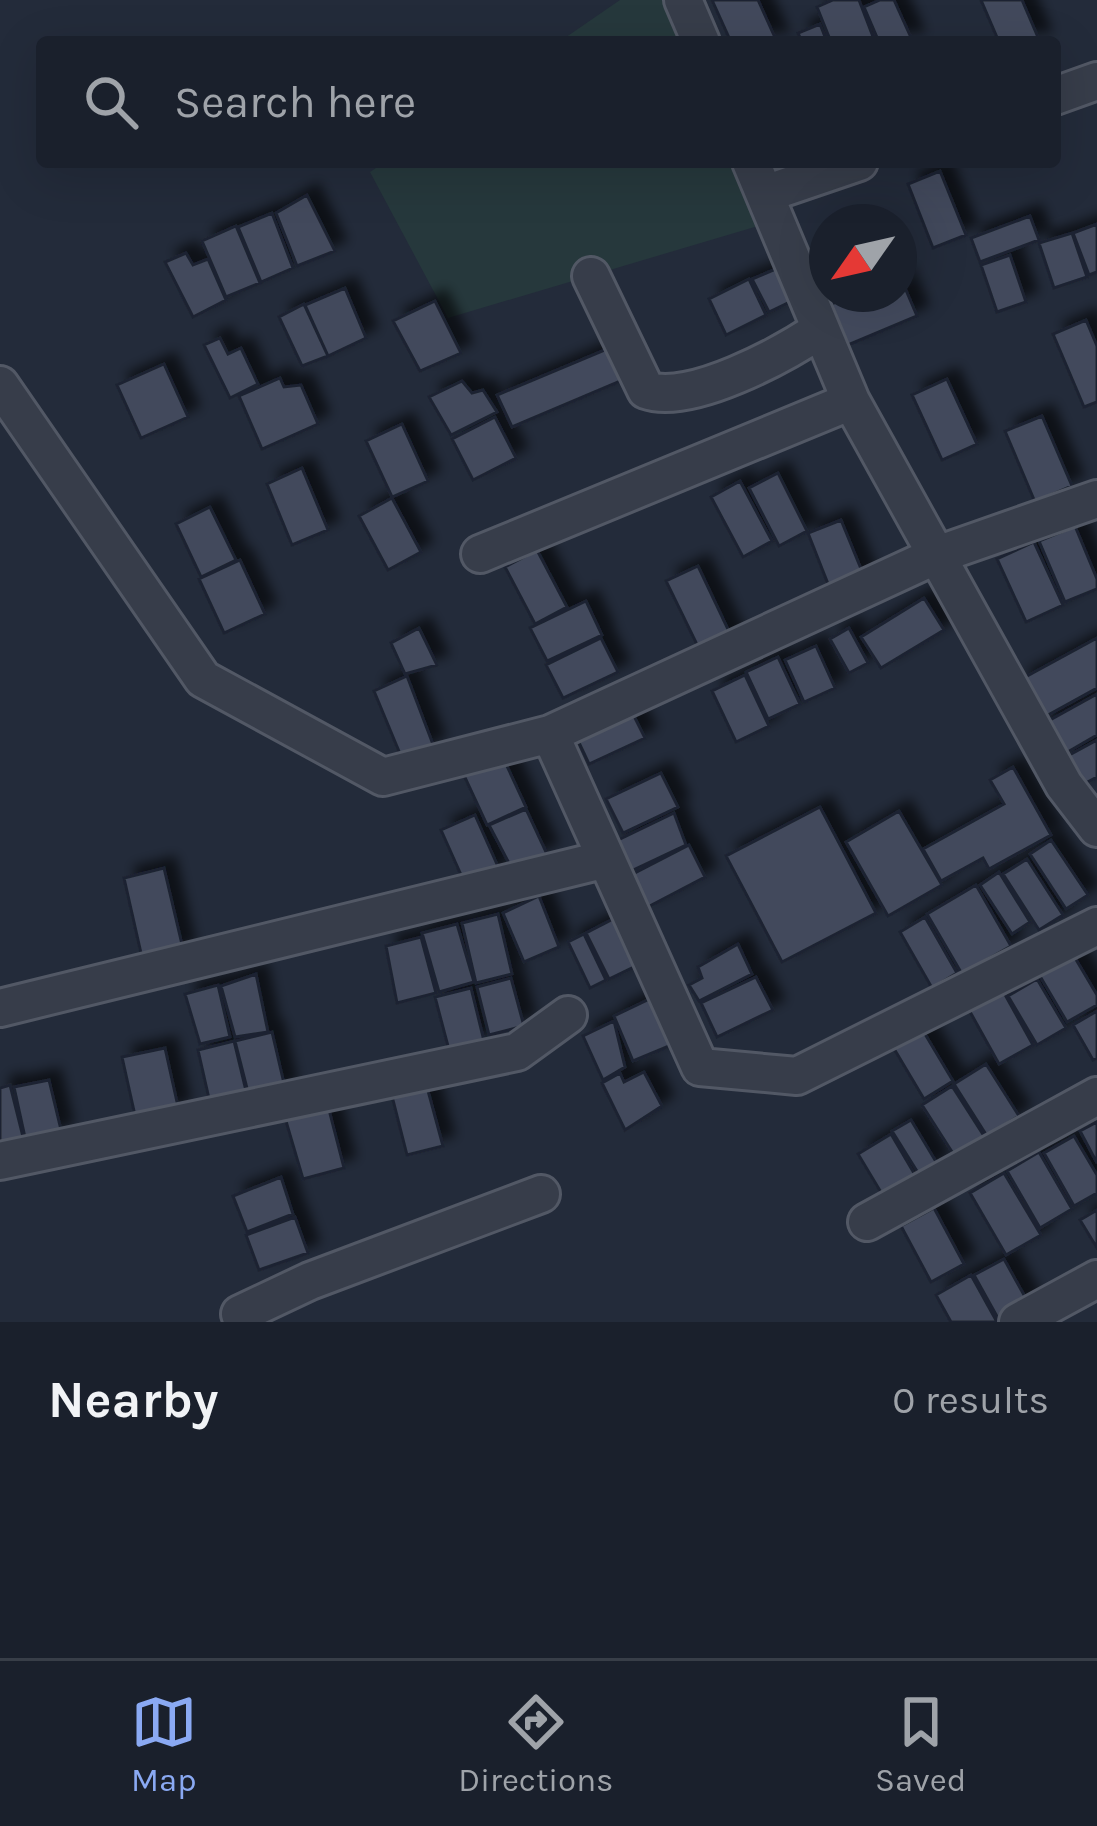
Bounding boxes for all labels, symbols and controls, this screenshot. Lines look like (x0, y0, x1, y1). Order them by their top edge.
search box (36, 36, 1061, 168)
icon: search (78, 69, 144, 135)
text: Search here (174, 76, 416, 128)
north arrow (809, 204, 917, 312)
text: Nearby (48, 1370, 218, 1430)
text: 0 results (892, 1377, 1049, 1423)
tab: Map (131, 1689, 197, 1799)
tab: Directions (458, 1689, 613, 1799)
tab: Saved (875, 1689, 966, 1799)

